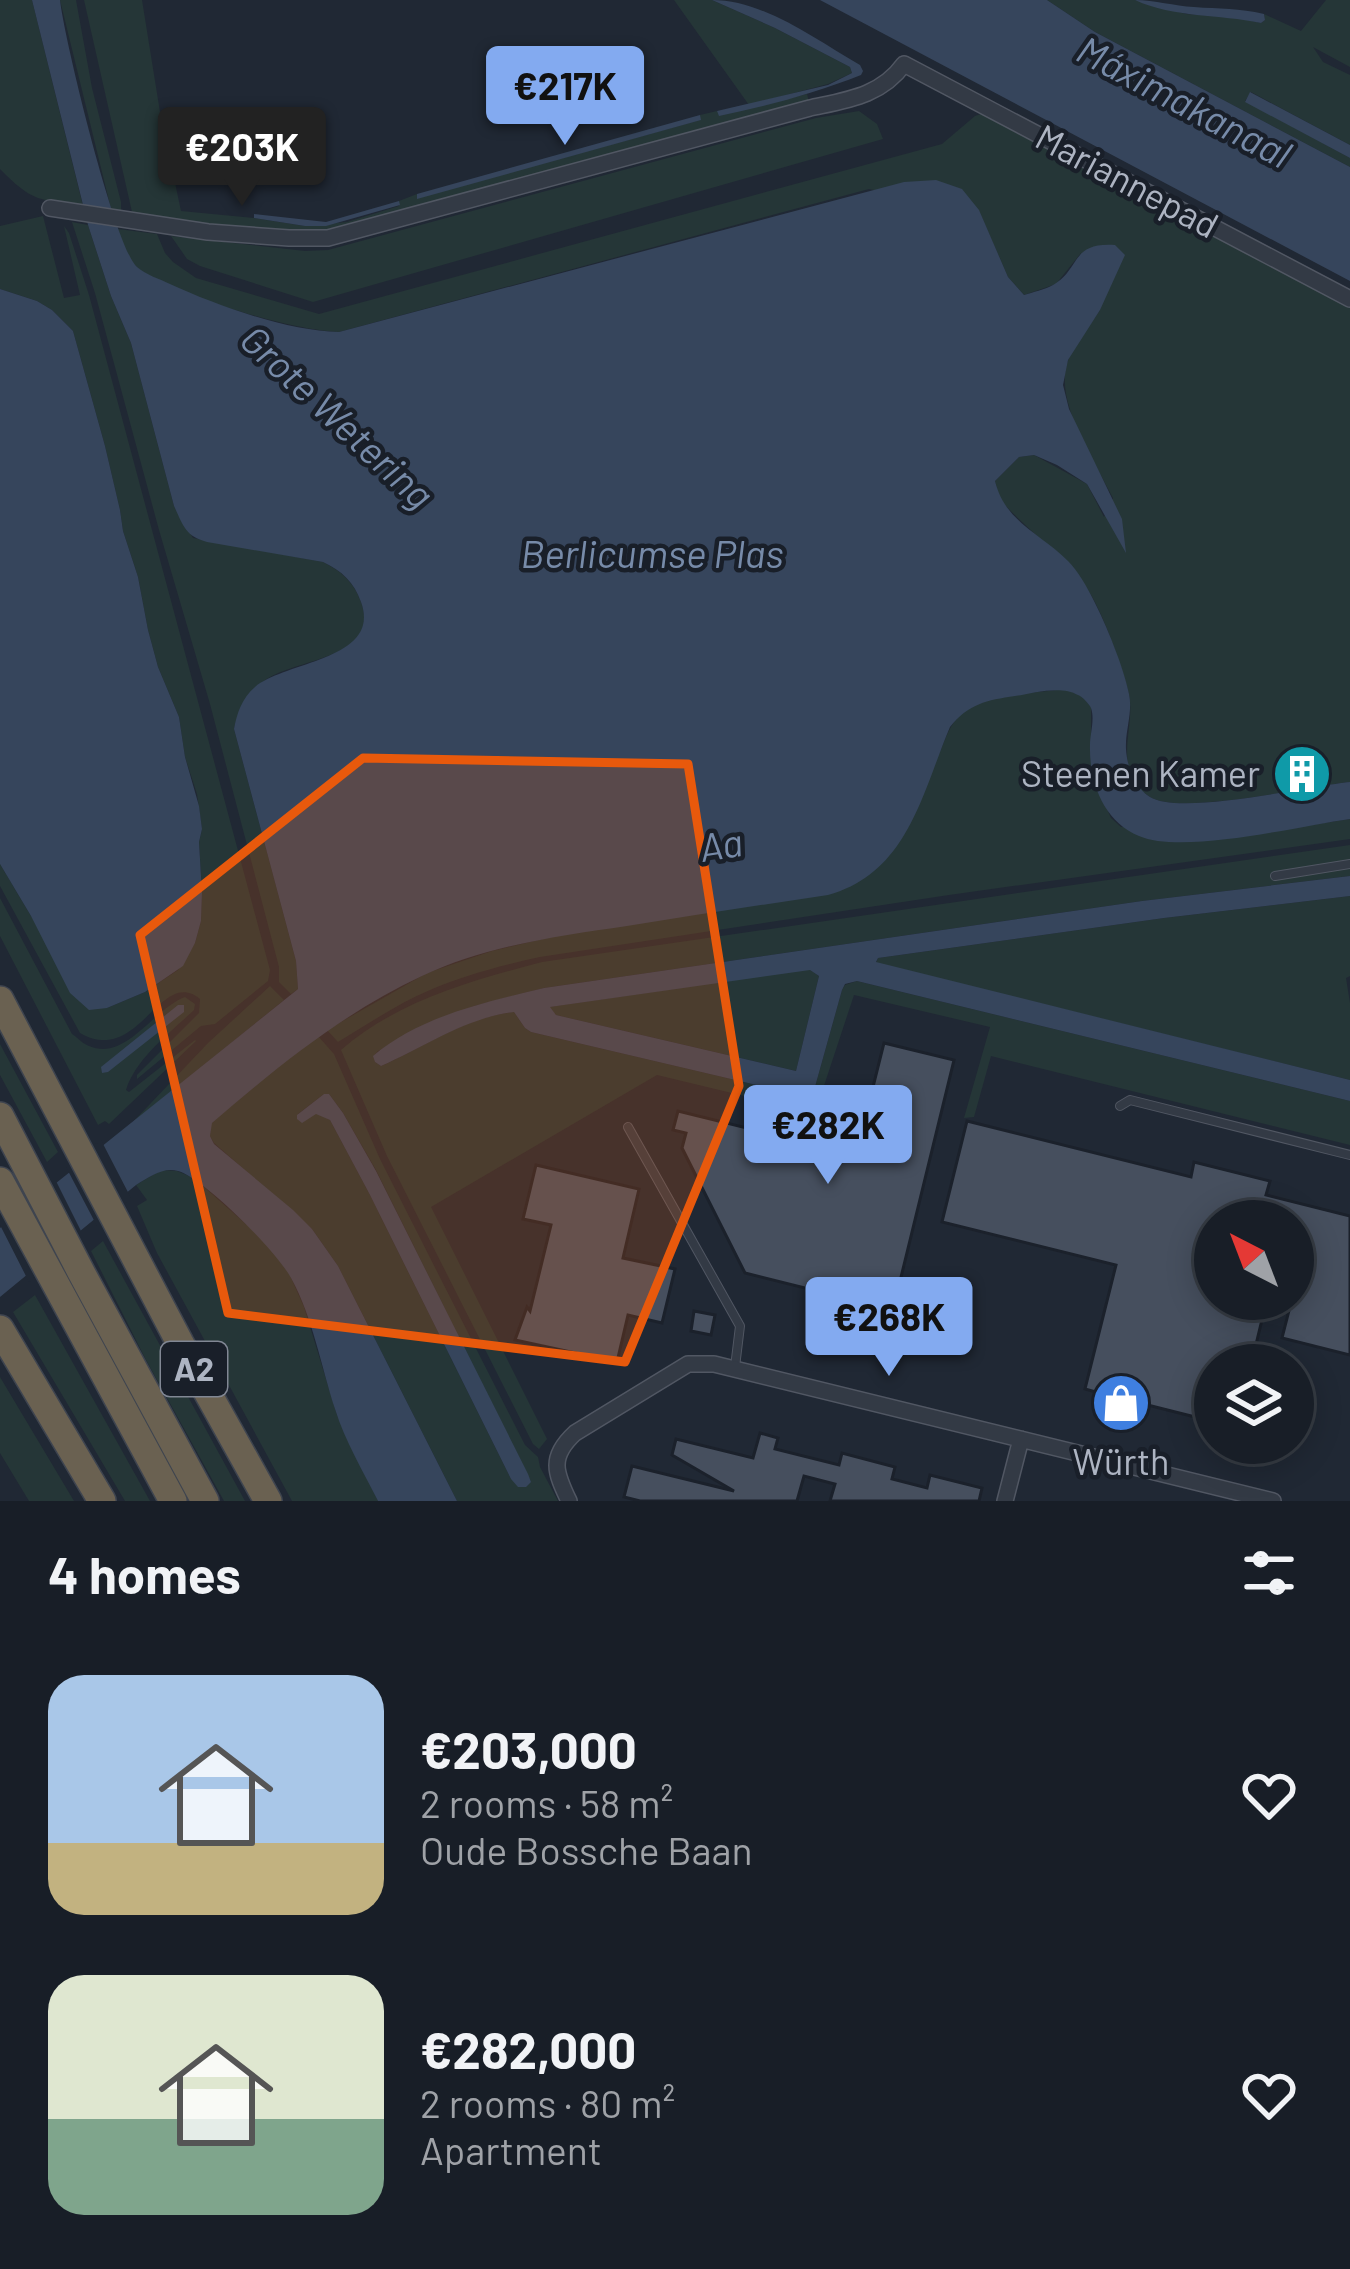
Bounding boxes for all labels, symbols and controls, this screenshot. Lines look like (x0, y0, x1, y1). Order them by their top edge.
water label: Máximakanaal (1070, 25, 1300, 177)
pin: €217K (481, 46, 649, 148)
text: €217K (513, 61, 617, 108)
pin: €203K (158, 107, 326, 209)
street label: Mariannepad (1029, 114, 1226, 246)
text: €203K (185, 122, 299, 169)
water label: Grote Wetering (232, 315, 444, 517)
water label: Berlicumse Plas (520, 529, 784, 576)
building icon: Steenen Kamer (1271, 743, 1333, 805)
place label: Steenen Kamer (1021, 751, 1260, 794)
water label: Aa (696, 817, 746, 870)
pin: €282K (744, 1085, 912, 1187)
text: €282K (771, 1100, 885, 1147)
north arrow (1194, 1200, 1314, 1320)
map controls (1194, 1200, 1314, 1464)
pin: €268K (805, 1277, 973, 1379)
text: €268K (832, 1292, 946, 1339)
road number: A2 (161, 1342, 227, 1396)
button: layers (1194, 1344, 1314, 1464)
shop icon: Würth (1090, 1372, 1152, 1434)
place label: Würth (1073, 1439, 1169, 1482)
icon: filters (1236, 1540, 1302, 1606)
text: 4 homes (48, 1543, 241, 1604)
text: €203,000 (420, 1718, 637, 1779)
icon: home (144, 1723, 288, 1867)
icon: heart (1236, 1762, 1302, 1828)
text: 2 rooms · 58 m² (420, 1779, 673, 1826)
text: Oude Bossche Baan (420, 1826, 752, 1873)
text: €282,000 (420, 2018, 636, 2079)
icon: home (144, 2023, 288, 2167)
icon: heart (1236, 2062, 1302, 2128)
text: 2 rooms · 80 m² (420, 2079, 675, 2126)
text: Apartment (420, 2126, 602, 2173)

